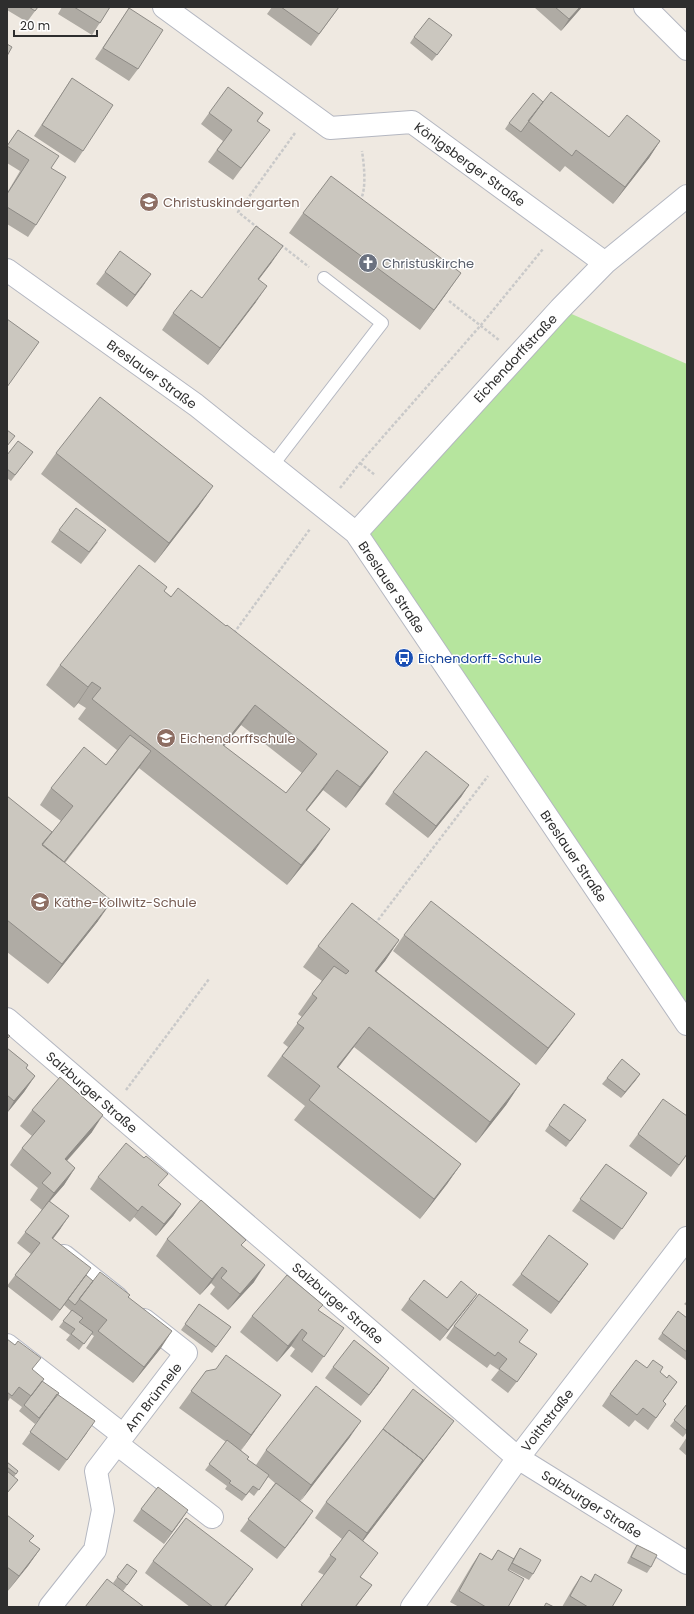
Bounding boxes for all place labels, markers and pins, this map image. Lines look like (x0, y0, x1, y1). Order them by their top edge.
school or university icon: Christuskindergarten (138, 191, 160, 213)
place label: Christuskindergarten (163, 193, 299, 212)
church icon: Christuskirche (357, 252, 379, 274)
place label: Christuskirche (382, 254, 474, 273)
bus stop icon: Eichendorff-Schule (393, 647, 415, 669)
place label: Eichendorff-Schule (418, 649, 542, 668)
school or university icon: Eichendorffschule (155, 727, 177, 749)
place label: Eichendorffschule (180, 729, 296, 748)
school or university icon: Käthe-Kollwitz-Schule (29, 891, 51, 913)
place label: Käthe-Kollwitz-Schule (54, 893, 196, 912)

